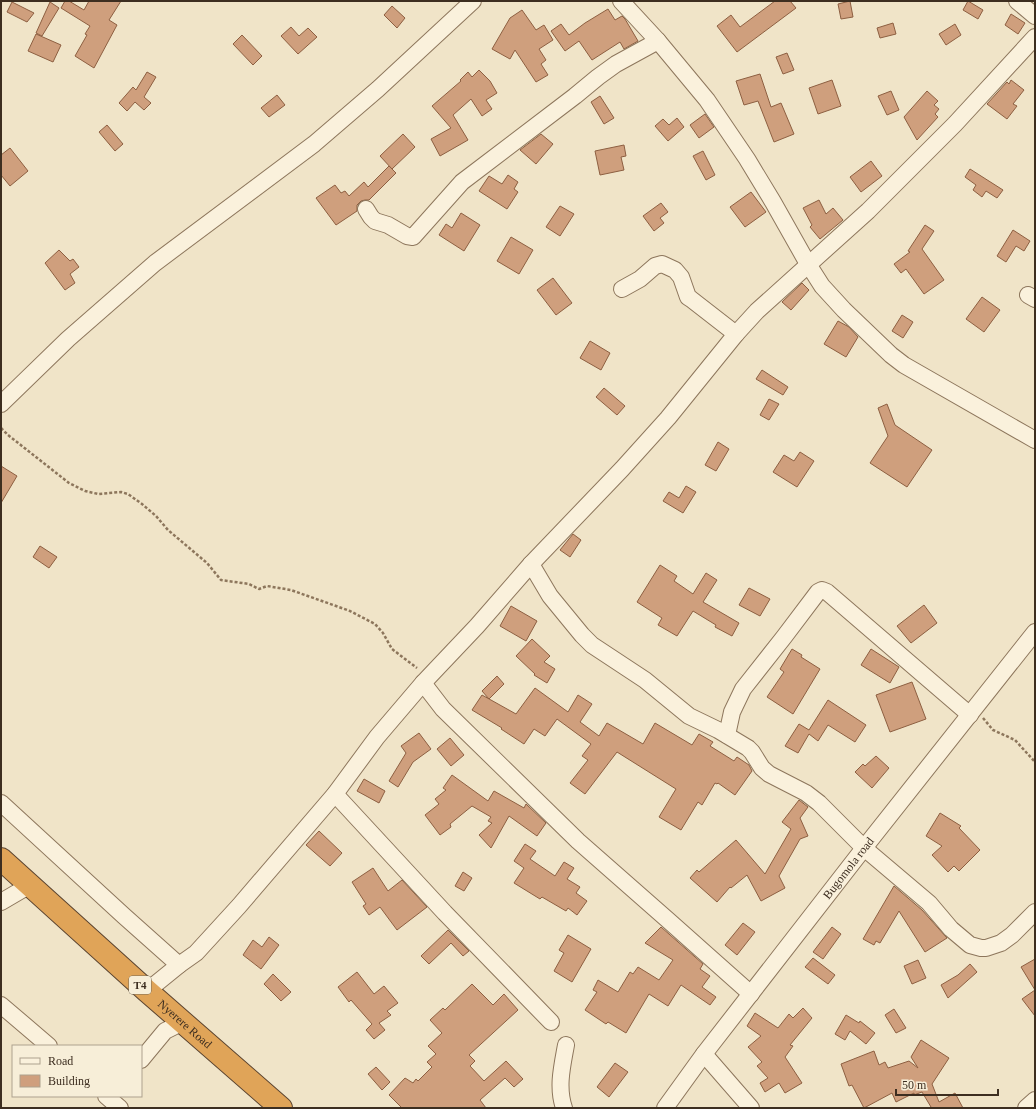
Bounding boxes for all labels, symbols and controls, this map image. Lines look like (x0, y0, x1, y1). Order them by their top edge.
street label: Bugomola road (820, 834, 877, 902)
road number: T4 (129, 976, 151, 994)
street label: Nyerere Road (155, 997, 215, 1051)
legend (12, 1045, 142, 1097)
text: Road (48, 1054, 73, 1068)
scale bar (896, 1071, 998, 1097)
text: Building (48, 1074, 90, 1088)
text: 50 m (902, 1078, 927, 1092)

